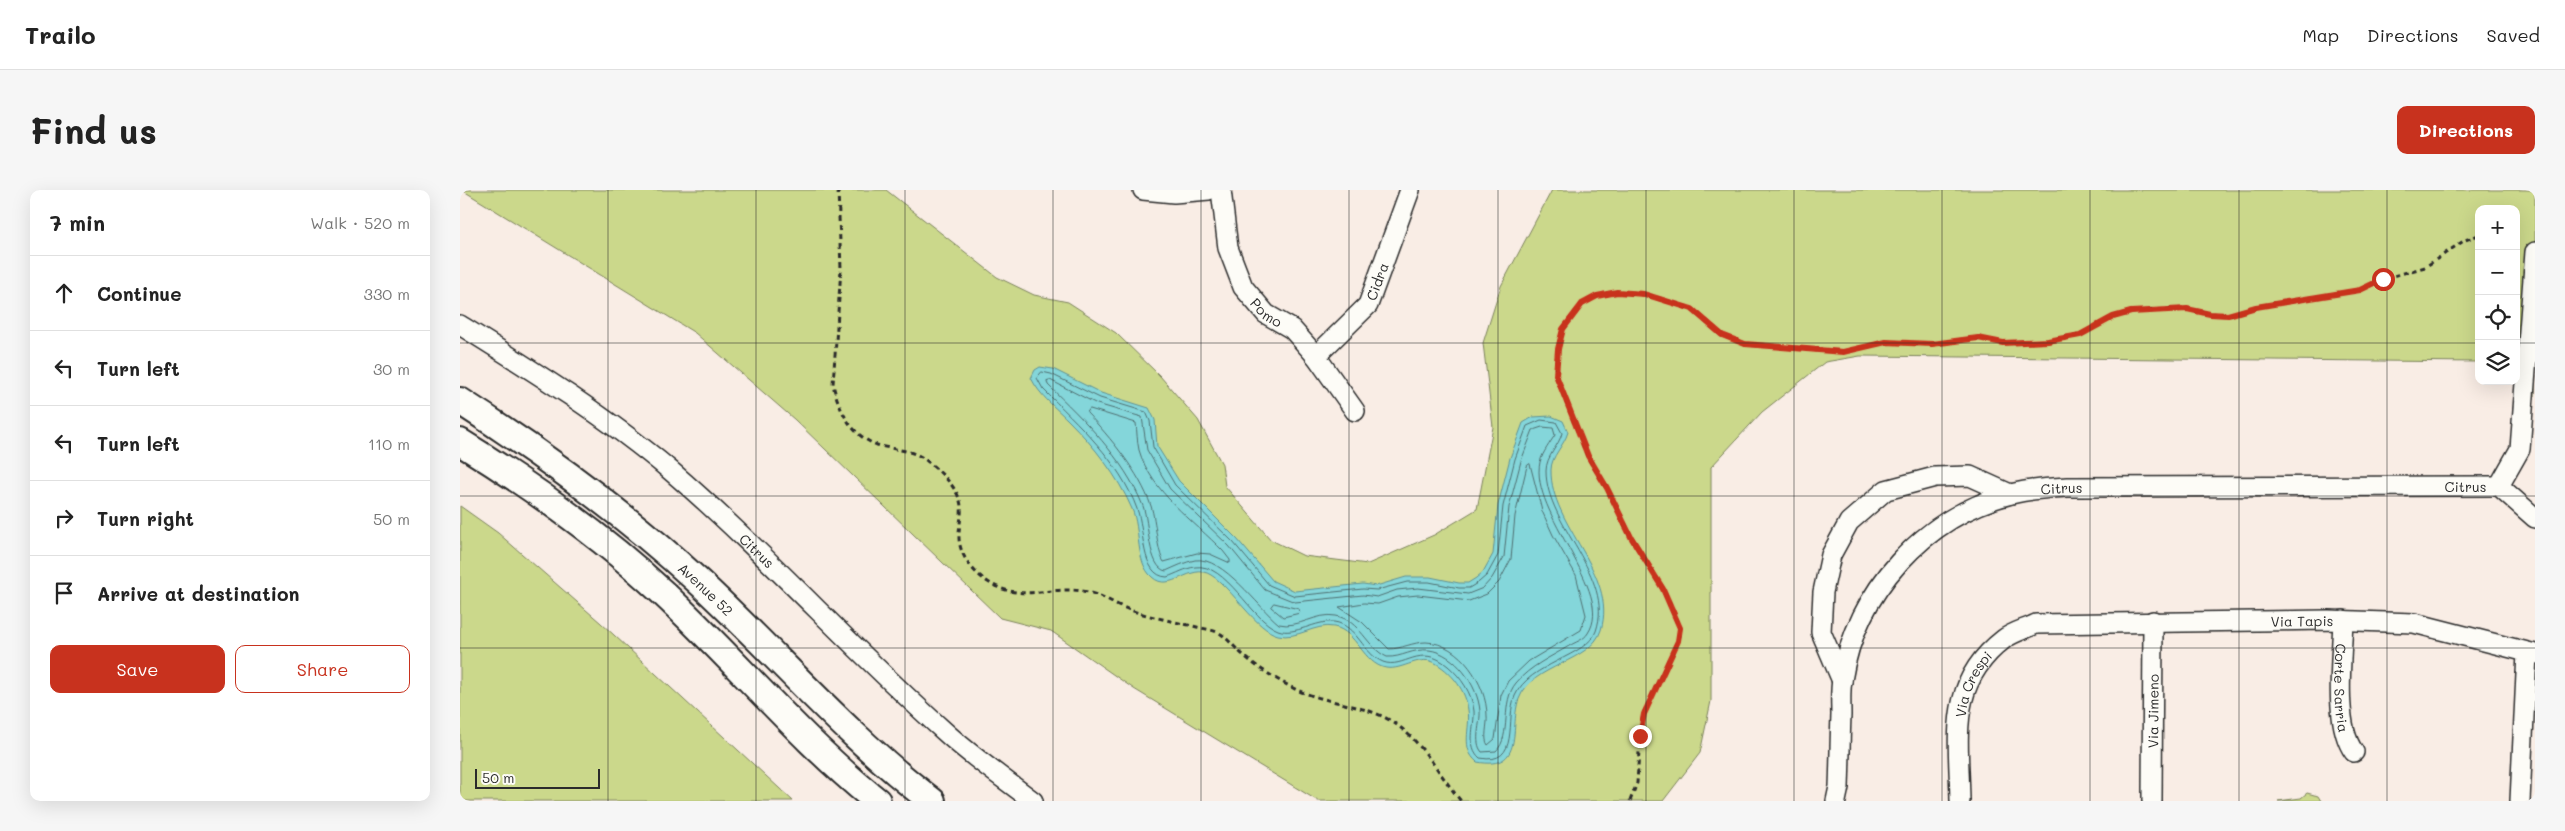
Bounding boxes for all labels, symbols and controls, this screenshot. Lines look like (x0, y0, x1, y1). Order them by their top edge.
text: Trailo (25, 19, 96, 50)
text: Map (2302, 23, 2339, 47)
text: Directions (2367, 23, 2459, 47)
text: Saved (2487, 23, 2540, 47)
button: Directions (2397, 106, 2535, 154)
text: Find us (30, 107, 157, 153)
map controls (2475, 205, 2520, 385)
button: + (2475, 205, 2520, 250)
text: 7 min (50, 209, 105, 236)
text: Walk · 520 m (310, 212, 410, 233)
button: − (2475, 250, 2520, 295)
street label: Cidra (1361, 260, 1392, 303)
route start (2372, 268, 2395, 291)
icon: ahead (50, 279, 78, 307)
text: Continue (97, 281, 182, 306)
text: 330 m (364, 283, 410, 304)
street label: Pomo (1247, 293, 1286, 331)
button: locate (2475, 295, 2520, 340)
button: layers (2475, 340, 2520, 385)
icon: left (50, 354, 78, 382)
text: Turn left (97, 356, 180, 381)
text: 30 m (373, 358, 410, 379)
icon: left (50, 429, 78, 457)
text: Turn left (97, 431, 180, 456)
text: 110 m (368, 433, 410, 454)
street label: Citrus (2040, 477, 2082, 498)
street label: Citrus (2444, 477, 2486, 496)
icon: right (50, 504, 78, 532)
text: Turn right (97, 506, 194, 531)
text: 50 m (373, 508, 410, 529)
street label: Citrus (735, 529, 779, 572)
street label: Avenue 52 (674, 558, 738, 619)
icon: arrive (50, 579, 78, 607)
text: Arrive at destination (97, 581, 300, 606)
street label: Via Tapis (2270, 610, 2334, 630)
street label: Corte Sarria (2331, 643, 2354, 734)
button: Save (50, 645, 225, 693)
button: Share (235, 645, 410, 693)
street label: Via Crespi (1950, 646, 1996, 718)
street label: Via Jimeno (2143, 674, 2162, 748)
route end (1629, 725, 1652, 748)
scale bar (475, 766, 600, 789)
text: 50 m (482, 768, 514, 787)

